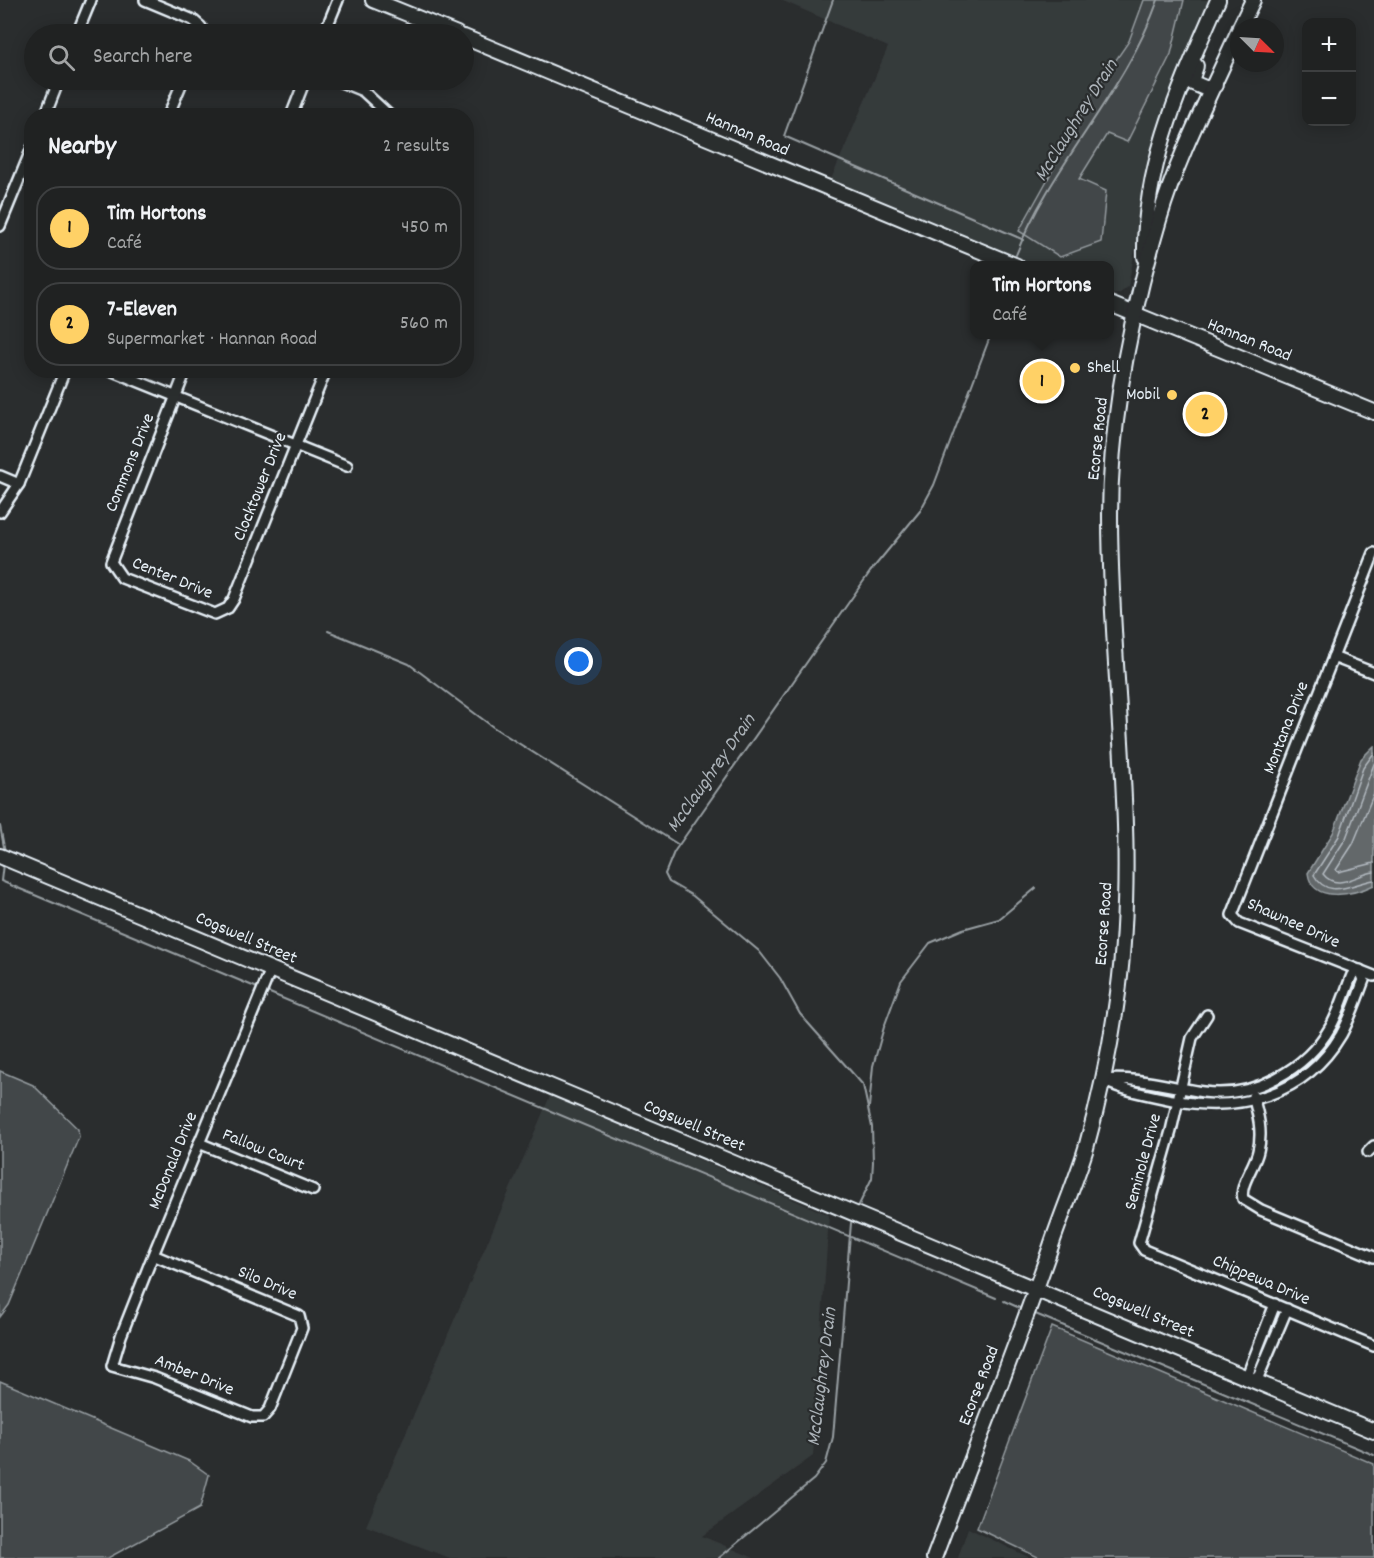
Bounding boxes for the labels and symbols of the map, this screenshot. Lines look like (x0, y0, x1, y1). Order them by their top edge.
north arrow (1230, 18, 1284, 72)
water label: McClaughrey Drain (1028, 54, 1126, 187)
street label: Hannan Road (701, 106, 793, 164)
street label: Hannan Road (1203, 313, 1295, 369)
place label: Shell (1087, 356, 1120, 381)
pin: 1 (1022, 358, 1062, 404)
marker: Shell (1068, 361, 1082, 375)
place label: Mobil (1126, 383, 1161, 408)
marker: Mobil (1165, 388, 1179, 402)
pin: 2 (1186, 392, 1224, 436)
street label: Ecorse Road (1082, 396, 1116, 482)
street label: Commons Drive (100, 410, 162, 516)
street label: Clocktower Drive (228, 429, 294, 545)
street label: Center Drive (128, 551, 216, 607)
your location (564, 647, 593, 676)
street label: Montana Drive (1258, 678, 1316, 778)
water label: McClaughrey Drain (661, 708, 764, 839)
street label: Ecorse Road (1090, 882, 1120, 966)
street label: Shawnee Drive (1243, 892, 1343, 956)
street label: Cogswell Street (191, 906, 301, 972)
street label: Cogswell Street (639, 1094, 749, 1160)
street label: McDonald Drive (143, 1108, 205, 1214)
street label: Seminole Drive (1119, 1111, 1169, 1213)
street label: Fallow Court (218, 1123, 308, 1179)
street label: Chippewa Drive (1208, 1249, 1314, 1313)
street label: Silo Drive (233, 1260, 301, 1308)
street label: Cogswell Street (1088, 1280, 1198, 1346)
water label: McClaughrey Drain (801, 1305, 845, 1448)
street label: Ecorse Road (953, 1343, 1007, 1429)
street label: Amber Drive (151, 1349, 237, 1403)

